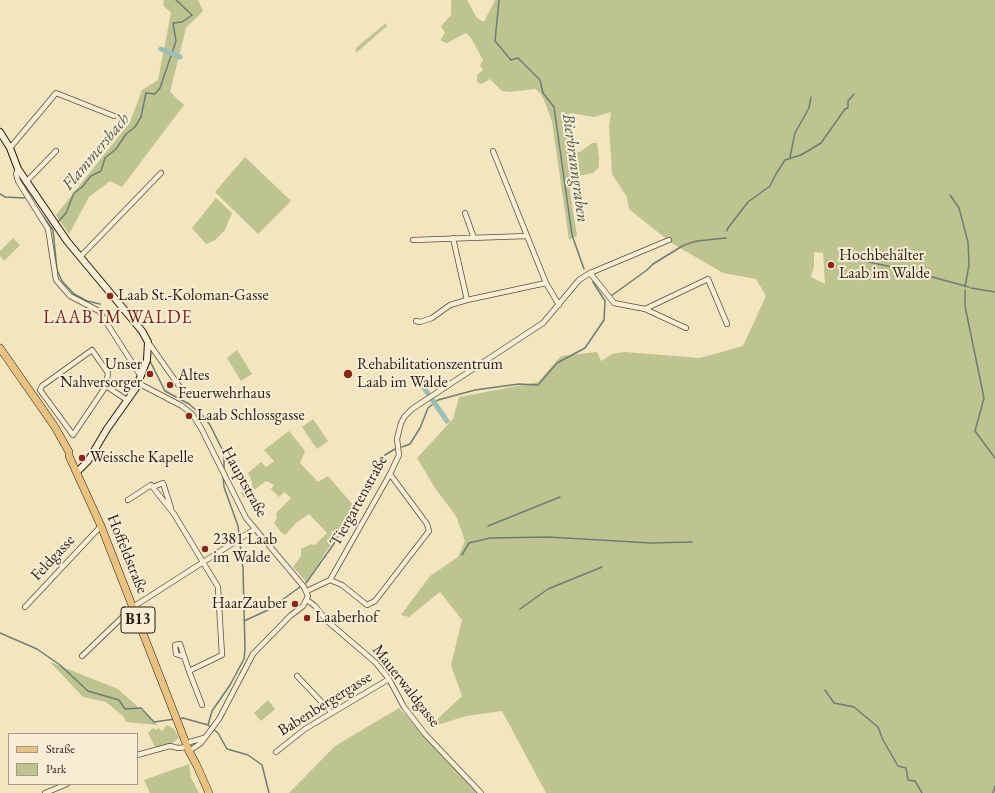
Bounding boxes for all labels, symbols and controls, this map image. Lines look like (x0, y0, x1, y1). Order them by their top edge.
water label: Flammersbach (58, 109, 134, 195)
water label: Bierbrunngraben (557, 112, 593, 224)
place label: Hochbehälter Laab im Walde (839, 246, 930, 284)
marker: Hochbehälter Laab im Walde (826, 260, 836, 270)
place label: Laab St.-Koloman-Gasse (118, 286, 269, 306)
marker: Laab St.-Koloman-Gasse (105, 291, 115, 301)
district label: LAAB IM WALDE (43, 307, 193, 329)
place label: Unser Nahversorger (60, 355, 142, 393)
place label: Rehabilitationszentrum Laab im Walde (357, 355, 503, 393)
place label: Altes Feuerwehrhaus (178, 366, 271, 404)
marker: Rehabilitationszentrum Laab im Walde (342, 368, 354, 380)
marker: Unser Nahversorger (145, 369, 155, 379)
marker: Altes Feuerwehrhaus (165, 380, 175, 390)
place label: Laab Schlossgasse (197, 406, 305, 426)
marker: Laab Schlossgasse (184, 411, 194, 421)
street label: Hauptstraße (217, 444, 271, 520)
place label: Weissche Kapelle (90, 448, 193, 468)
street label: Tiergartenstraße (326, 452, 392, 550)
marker: Weissche Kapelle (77, 453, 87, 463)
street label: Hoffeldstraße (102, 511, 152, 597)
place label: 2381 Laab im Walde (213, 530, 277, 568)
street label: Feldgasse (27, 531, 79, 585)
marker: 2381 Laab im Walde (200, 544, 210, 554)
place label: HaarZauber (212, 594, 287, 614)
marker: HaarZauber (290, 599, 300, 609)
road number: B13 (121, 607, 155, 633)
place label: Laaberhof (315, 608, 378, 628)
marker: Laaberhof (302, 613, 312, 623)
street label: Mauerwaldgasse (368, 641, 444, 731)
street label: Babenbergergasse (275, 668, 375, 740)
legend (8, 733, 138, 785)
text: Straße (46, 741, 75, 757)
text: Park (46, 761, 66, 777)

